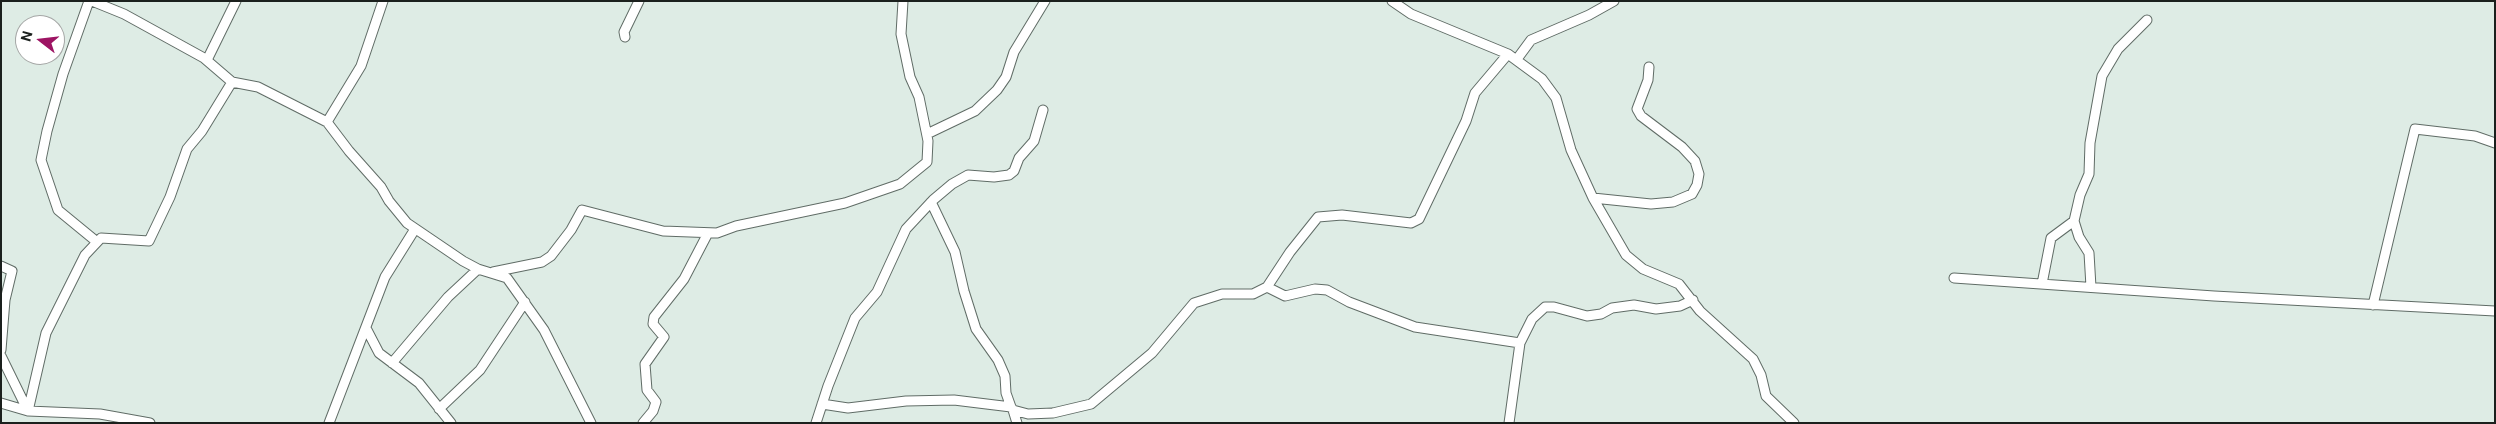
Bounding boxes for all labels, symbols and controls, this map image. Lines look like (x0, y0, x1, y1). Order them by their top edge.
north arrow (15, 15, 65, 65)
text: N (17, 29, 36, 43)

